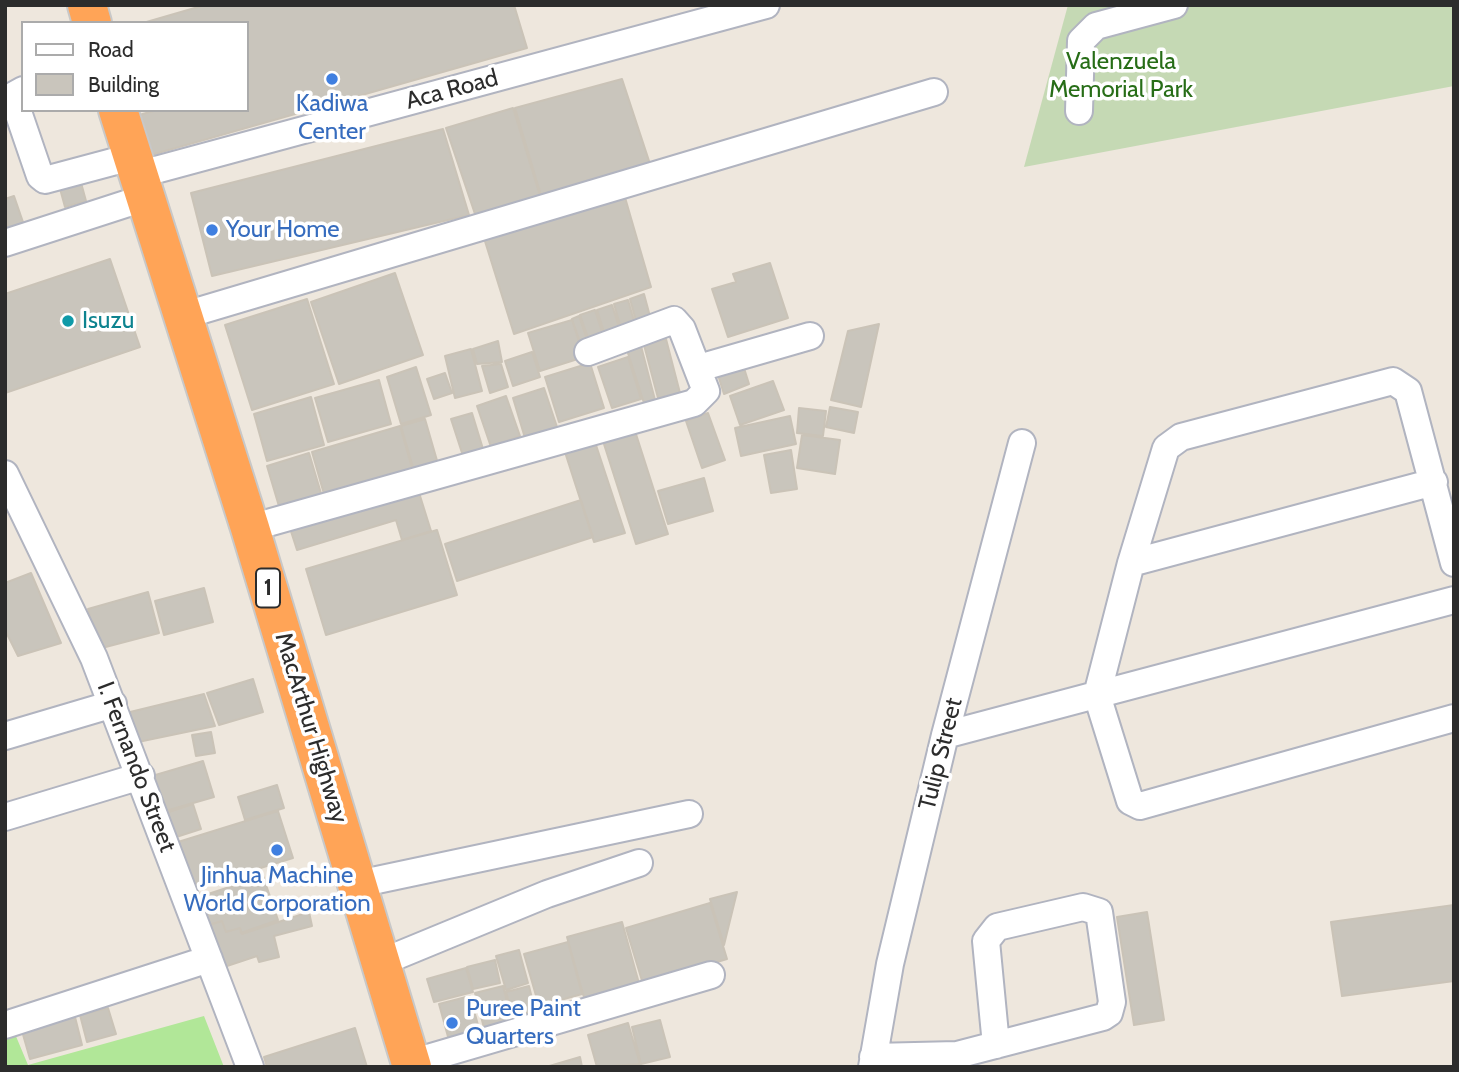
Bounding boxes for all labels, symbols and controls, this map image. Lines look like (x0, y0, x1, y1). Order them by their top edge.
legend (21, 21, 248, 112)
text: Road (88, 37, 134, 62)
park label: Valenzuela Memorial Park (1049, 48, 1193, 104)
street label: Aca Road (403, 64, 501, 116)
marker: Kadiwa Center (324, 71, 340, 87)
text: Building (88, 72, 159, 97)
place label: Kadiwa Center (296, 90, 368, 146)
place label: Your Home (226, 216, 339, 244)
marker: Your Home (204, 222, 220, 238)
place label: Isuzu (82, 307, 134, 335)
marker: Isuzu (60, 313, 76, 329)
road number: 1 (256, 568, 280, 608)
street label: MacArthur Highway (268, 629, 354, 827)
street label: I. Fernando Street (90, 678, 182, 856)
street label: Tulip Street (913, 695, 969, 813)
marker: Jinhua Machine World Corporation (269, 842, 285, 858)
place label: Jinhua Machine World Corporation (183, 862, 371, 918)
place label: Puree Paint Quarters (466, 995, 581, 1051)
marker: Puree Paint Quarters (444, 1015, 460, 1031)

